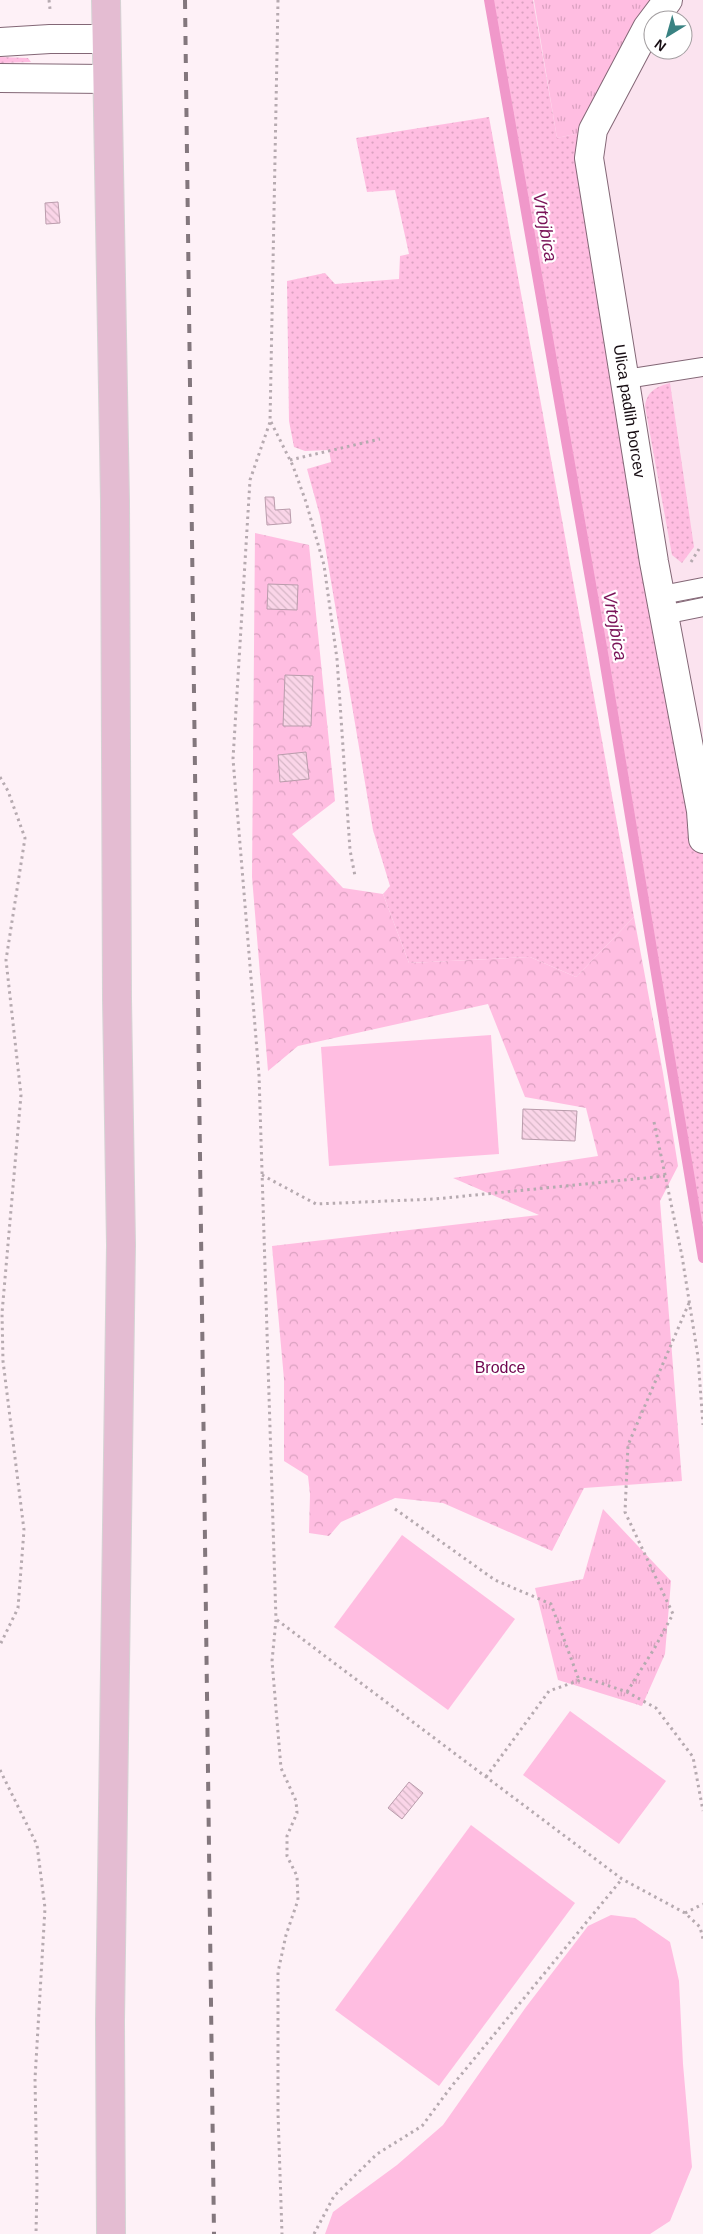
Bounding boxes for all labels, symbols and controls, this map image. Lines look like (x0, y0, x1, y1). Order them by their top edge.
north arrow (643, 10, 693, 60)
text: N (651, 36, 669, 55)
water label: Vrtojbica (529, 191, 561, 263)
street label: Ulica padlih borcev (611, 343, 648, 479)
water label: Vrtojbica (599, 590, 631, 662)
park label: Brodce (475, 1359, 525, 1376)

